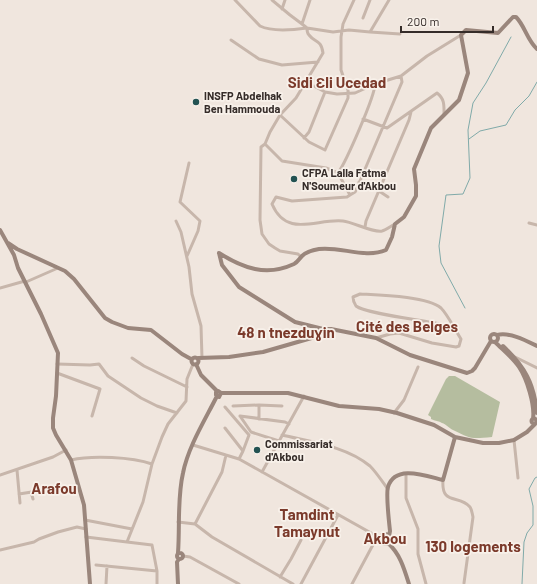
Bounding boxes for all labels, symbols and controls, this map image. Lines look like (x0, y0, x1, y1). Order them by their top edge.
scale bar (401, 8, 493, 34)
text: 200 m (407, 14, 439, 28)
district label: Sidi Ɛli Ucedad (288, 73, 386, 91)
place label: INSFP Abdelhak Ben Hammouda (204, 89, 282, 115)
marker: INSFP Abdelhak Ben Hammouda (191, 97, 201, 107)
place label: CFPA Lalla Fatma N'Soumeur d'Akbou (302, 166, 396, 192)
marker: CFPA Lalla Fatma N'Soumeur d'Akbou (289, 174, 299, 184)
district label: Cité des Belges (356, 317, 458, 335)
district label: 48 n tnezduɣin (237, 323, 335, 341)
place label: Commissariat d'Akbou (265, 437, 333, 463)
marker: Commissariat d'Akbou (252, 445, 262, 455)
district label: Arafou (31, 479, 77, 497)
district label: Tamdint Tamaynut (274, 505, 340, 540)
district label: Akbou (363, 529, 407, 547)
district label: 130 logements (425, 537, 521, 555)

